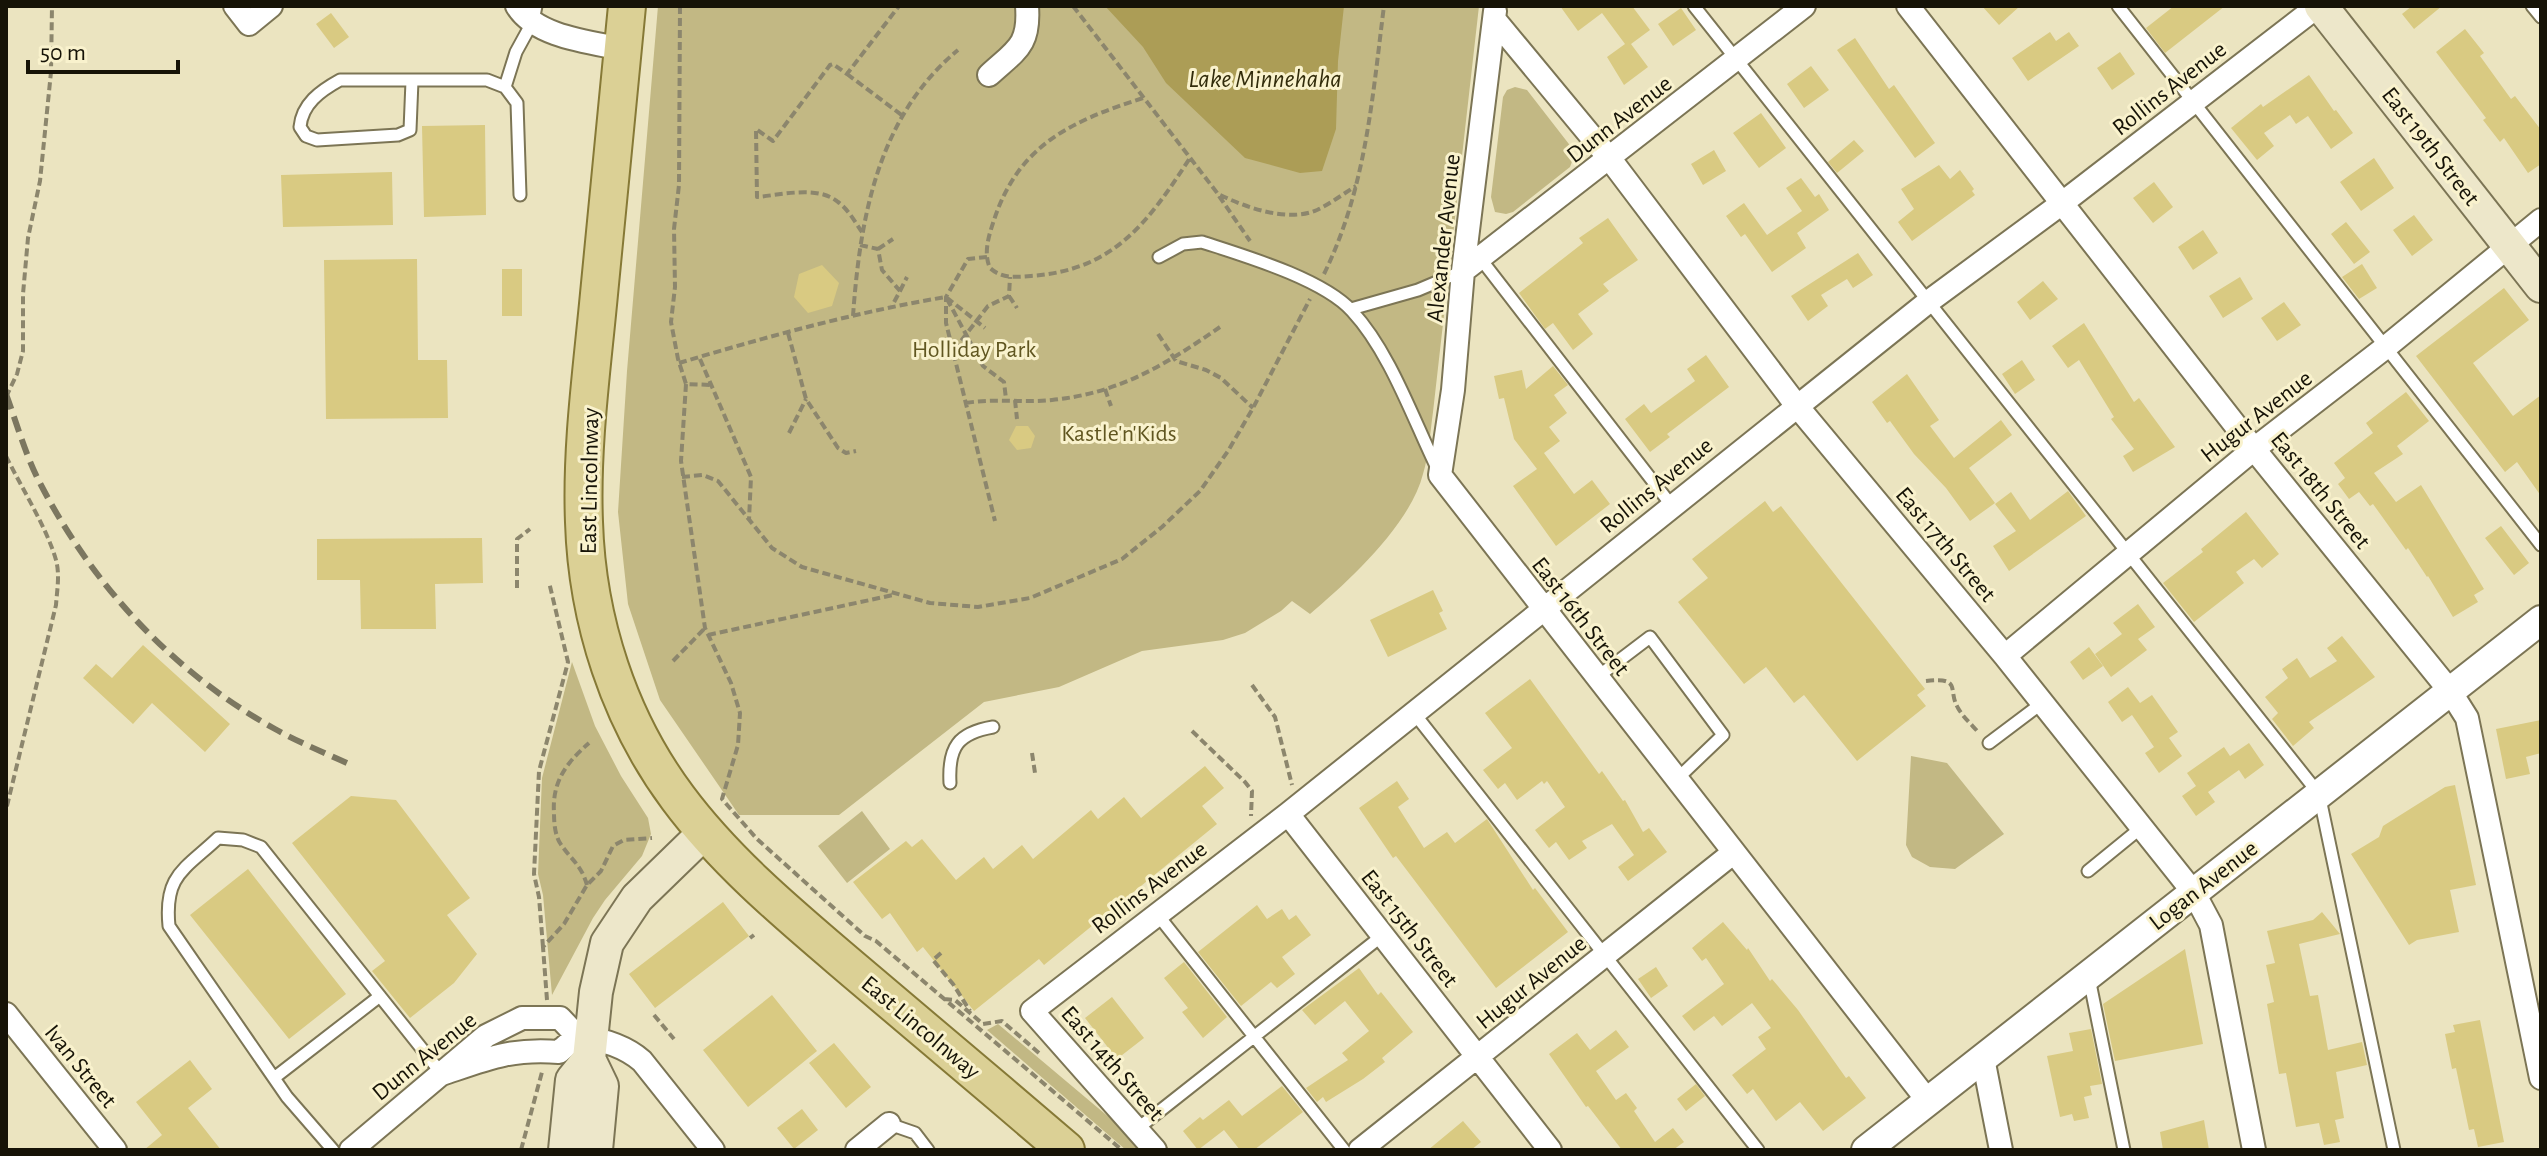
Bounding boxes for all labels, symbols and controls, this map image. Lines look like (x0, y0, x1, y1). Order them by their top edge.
scale bar (28, 24, 178, 74)
street label: Rollins Avenue (2108, 37, 2231, 140)
text: 50 m (40, 41, 86, 65)
water label: Lake Minnehaha (1188, 66, 1342, 92)
street label: Dunn Avenue (1563, 72, 1677, 168)
street label: East 19th Street (2377, 83, 2484, 211)
street label: Alexander Avenue (1423, 153, 1465, 324)
park label: Holliday Park (912, 338, 1036, 362)
street label: Hugur Avenue (2197, 366, 2317, 467)
street label: East Lincolnway (577, 408, 603, 554)
park label: Kastle'n'Kids (1061, 422, 1177, 446)
street label: East 18th Street (2266, 428, 2375, 554)
street label: Rollins Avenue (1596, 433, 1717, 538)
street label: East 17th Street (1891, 483, 2000, 607)
street label: East 16th Street (1527, 553, 1634, 681)
street label: Logan Avenue (2145, 836, 2262, 935)
street label: Rollins Avenue (1088, 837, 1212, 939)
street label: East 15th Street (1356, 865, 1462, 992)
street label: Hugur Avenue (1472, 931, 1591, 1034)
street label: East Lincolnway (857, 971, 984, 1084)
street label: East 14th Street (1056, 1002, 1168, 1126)
street label: Dunn Avenue (368, 1008, 481, 1106)
street label: Ivan Street (40, 1021, 121, 1113)

